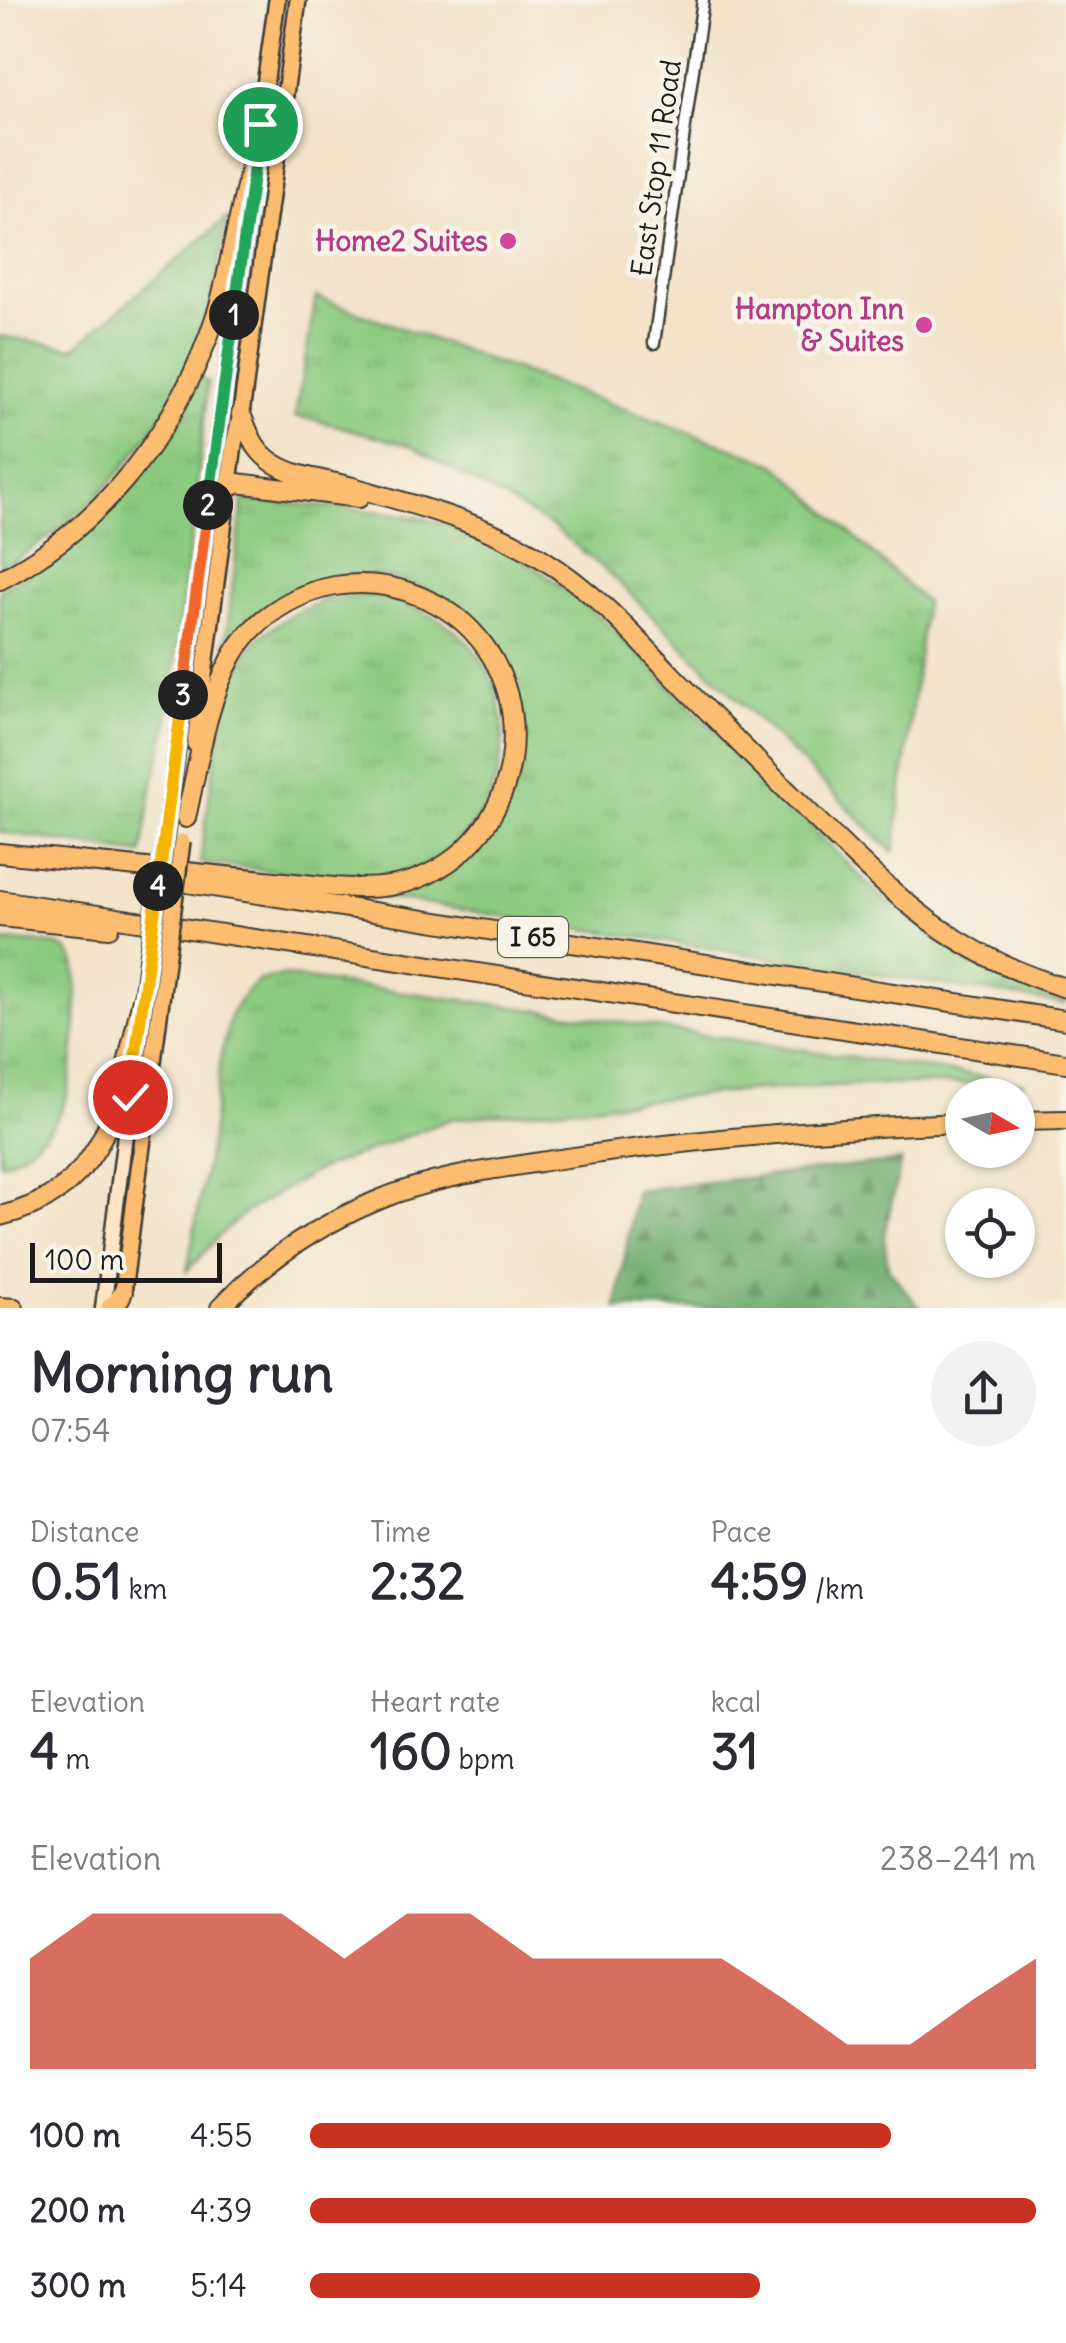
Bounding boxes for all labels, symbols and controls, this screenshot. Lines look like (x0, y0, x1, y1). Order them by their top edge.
street label: East Stop 11 Road (623, 57, 689, 279)
pin (218, 82, 303, 167)
icon: arrive (233, 97, 288, 152)
place label: Home2 Suites (315, 223, 488, 259)
marker: Home2 Suites (497, 230, 519, 252)
pin: 1 (209, 290, 259, 340)
place label: Hampton Inn & Suites (735, 291, 904, 359)
text: 1 (228, 297, 240, 333)
marker: Hampton Inn & Suites (913, 314, 935, 336)
pin: 2 (183, 480, 233, 530)
text: 2 (200, 487, 216, 523)
pin: 3 (158, 670, 208, 720)
text: 3 (175, 677, 191, 713)
pin: 4 (133, 861, 183, 911)
text: 4 (150, 868, 166, 904)
road number: I 65 (498, 917, 568, 957)
pin (88, 1055, 173, 1140)
icon: check (103, 1070, 158, 1125)
north arrow (945, 1078, 1035, 1168)
map controls (945, 1078, 1035, 1278)
button: locate (945, 1188, 1035, 1278)
scale bar (30, 1238, 222, 1282)
text: 100 m (45, 1242, 124, 1278)
text: Morning run (30, 1338, 334, 1407)
button: share (931, 1341, 1036, 1446)
text: 07:54 (30, 1410, 110, 1451)
text: Distance (30, 1514, 139, 1550)
text: Time (370, 1514, 431, 1550)
text: Pace (711, 1514, 772, 1550)
text: 0.51 (30, 1550, 122, 1613)
text: 2:32 (370, 1550, 465, 1613)
text: 4:59 (711, 1550, 808, 1613)
text: km (122, 1571, 167, 1607)
text: /km (808, 1571, 864, 1607)
text: Elevation (30, 1684, 145, 1720)
text: Heart rate (370, 1684, 500, 1720)
text: kcal (711, 1684, 761, 1720)
text: 4 (30, 1720, 59, 1783)
text: 160 (370, 1720, 452, 1783)
text: 31 (711, 1720, 758, 1783)
text: m (59, 1741, 90, 1777)
text: bpm (452, 1741, 515, 1777)
text: Elevation (30, 1838, 161, 1879)
text: 238–241 m (880, 1838, 1036, 1879)
text: 100 m (30, 2115, 121, 2156)
text: 4:55 (190, 2115, 253, 2156)
text: 200 m (30, 2190, 125, 2231)
text: 4:39 (190, 2190, 252, 2231)
text: 300 m (30, 2265, 126, 2306)
text: 5:14 (190, 2265, 247, 2306)

